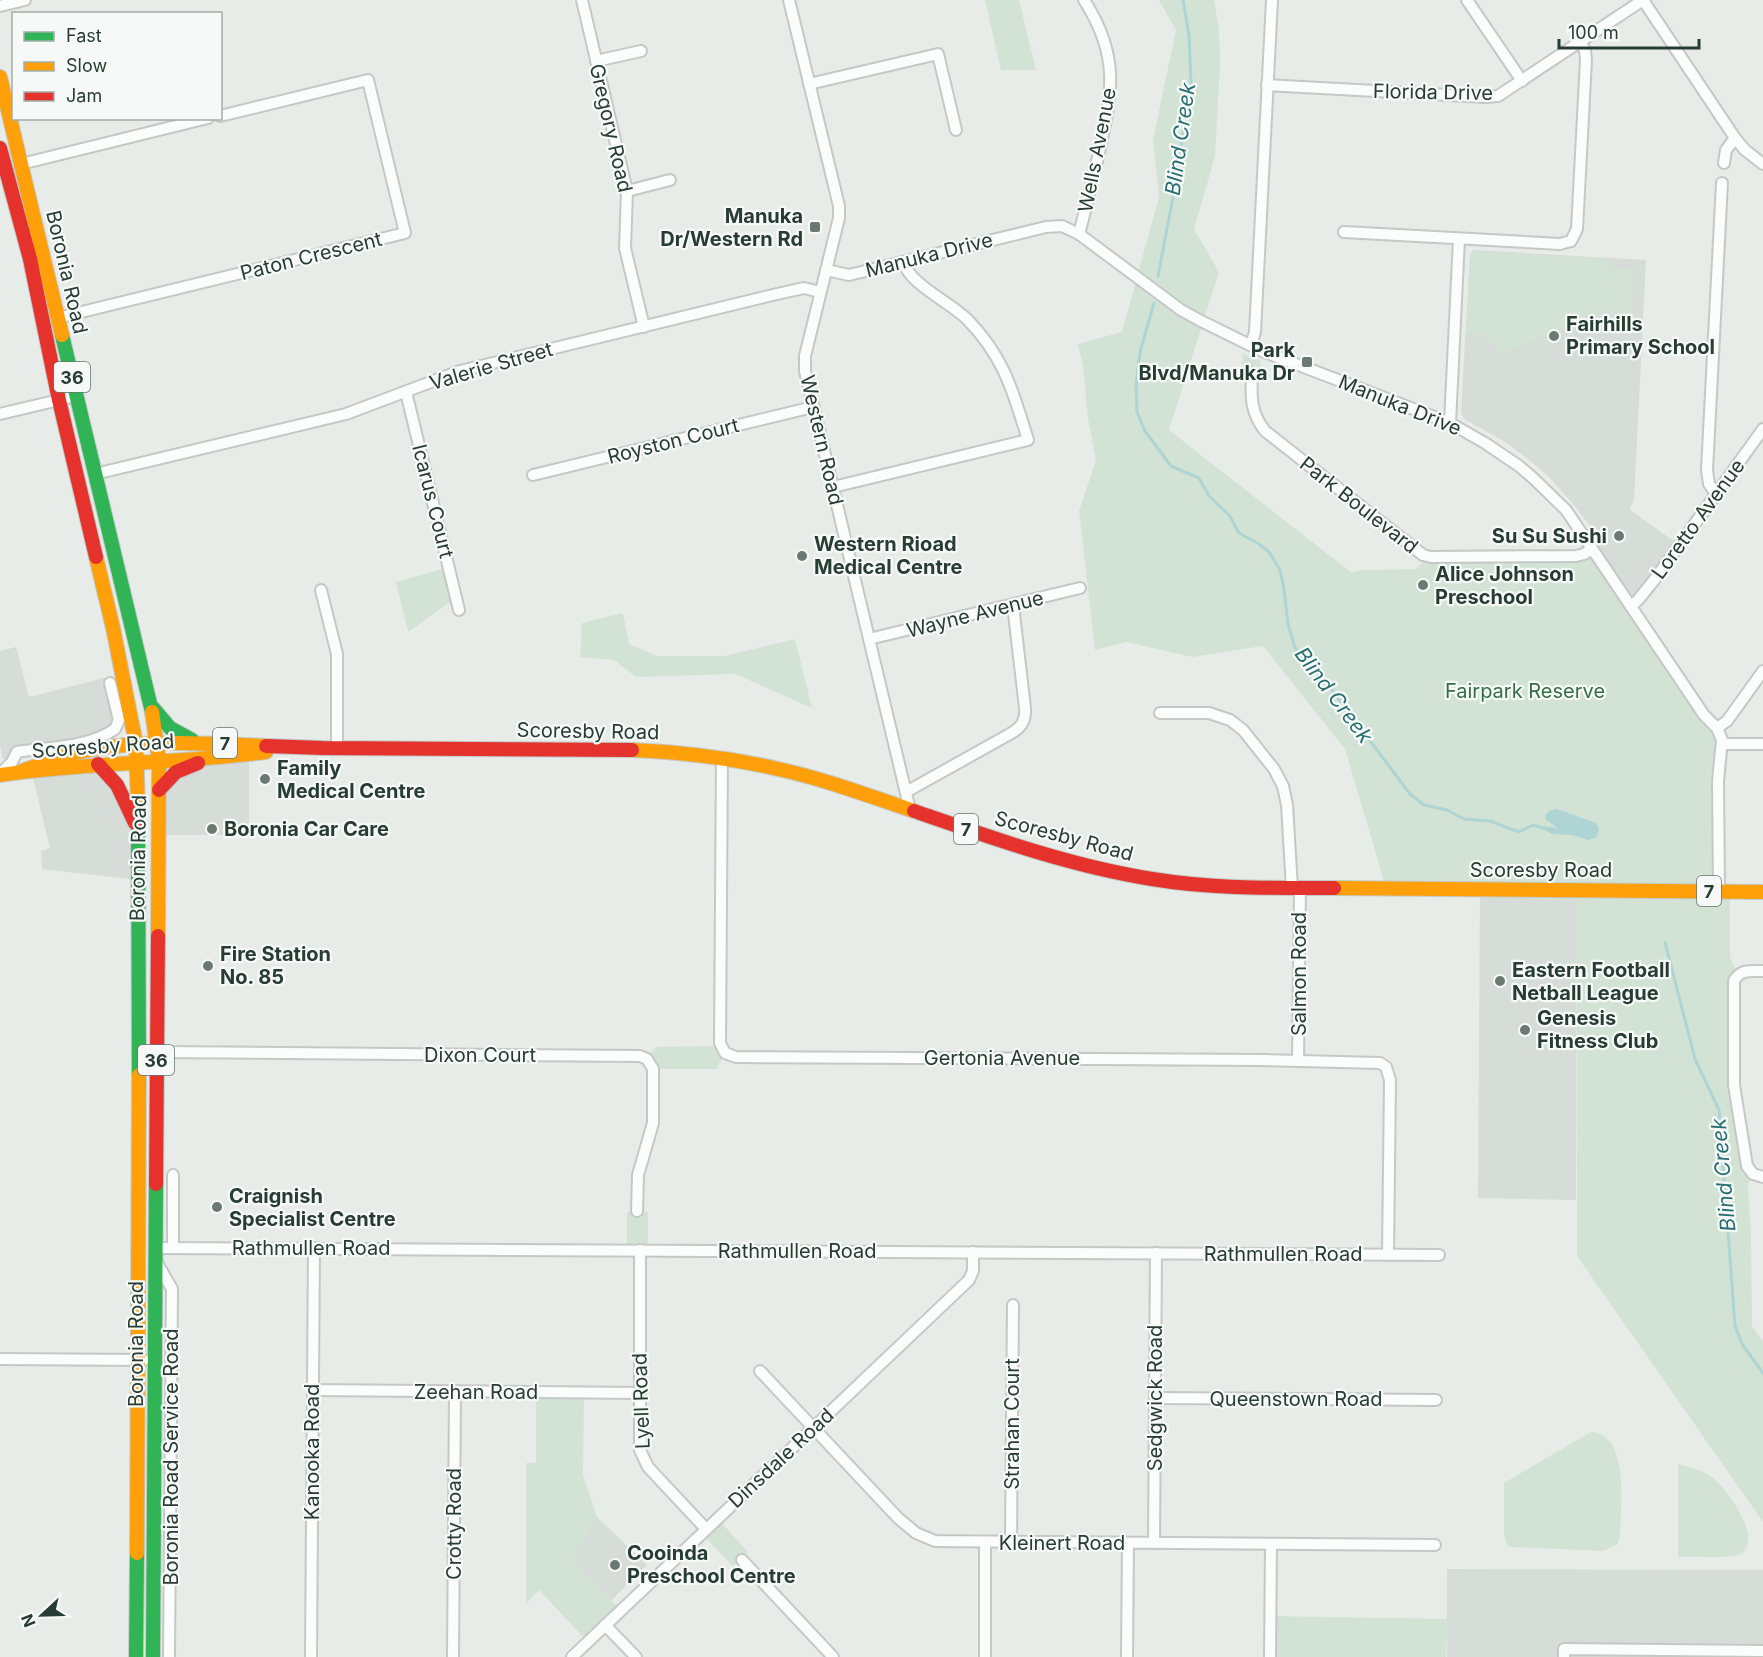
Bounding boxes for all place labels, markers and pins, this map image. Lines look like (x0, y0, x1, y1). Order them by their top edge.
place label: Manuka Dr/Western Rd (660, 204, 803, 251)
marker: Manuka Dr/Western Rd (808, 220, 822, 234)
place label: Fairhills Primary School (1566, 312, 1715, 359)
marker: Fairhills Primary School (1547, 329, 1561, 343)
place label: Park Blvd/Manuka Dr (1138, 338, 1295, 385)
marker: Park Blvd/Manuka Dr (1300, 355, 1314, 369)
place label: Su Su Sushi (1492, 524, 1607, 548)
marker: Su Su Sushi (1612, 529, 1626, 543)
place label: Western Rioad Medical Centre (814, 532, 962, 579)
marker: Western Rioad Medical Centre (795, 549, 809, 563)
place label: Alice Johnson Preschool (1435, 562, 1574, 609)
marker: Alice Johnson Preschool (1416, 578, 1430, 592)
place label: Family Medical Centre (277, 756, 425, 803)
marker: Family Medical Centre (258, 772, 272, 786)
place label: Boronia Car Care (224, 817, 389, 841)
marker: Boronia Car Care (205, 822, 219, 836)
place label: Fire Station No. 85 (220, 942, 331, 989)
place label: Eastern Football Netball League (1512, 958, 1670, 1005)
marker: Fire Station No. 85 (201, 959, 215, 973)
marker: Eastern Football Netball League (1493, 974, 1507, 988)
place label: Genesis Fitness Club (1537, 1006, 1658, 1053)
marker: Genesis Fitness Club (1518, 1023, 1532, 1037)
place label: Craignish Specialist Centre (229, 1184, 396, 1231)
marker: Craignish Specialist Centre (210, 1200, 224, 1214)
place label: Cooinda Preschool Centre (627, 1541, 796, 1588)
marker: Cooinda Preschool Centre (608, 1558, 622, 1572)

